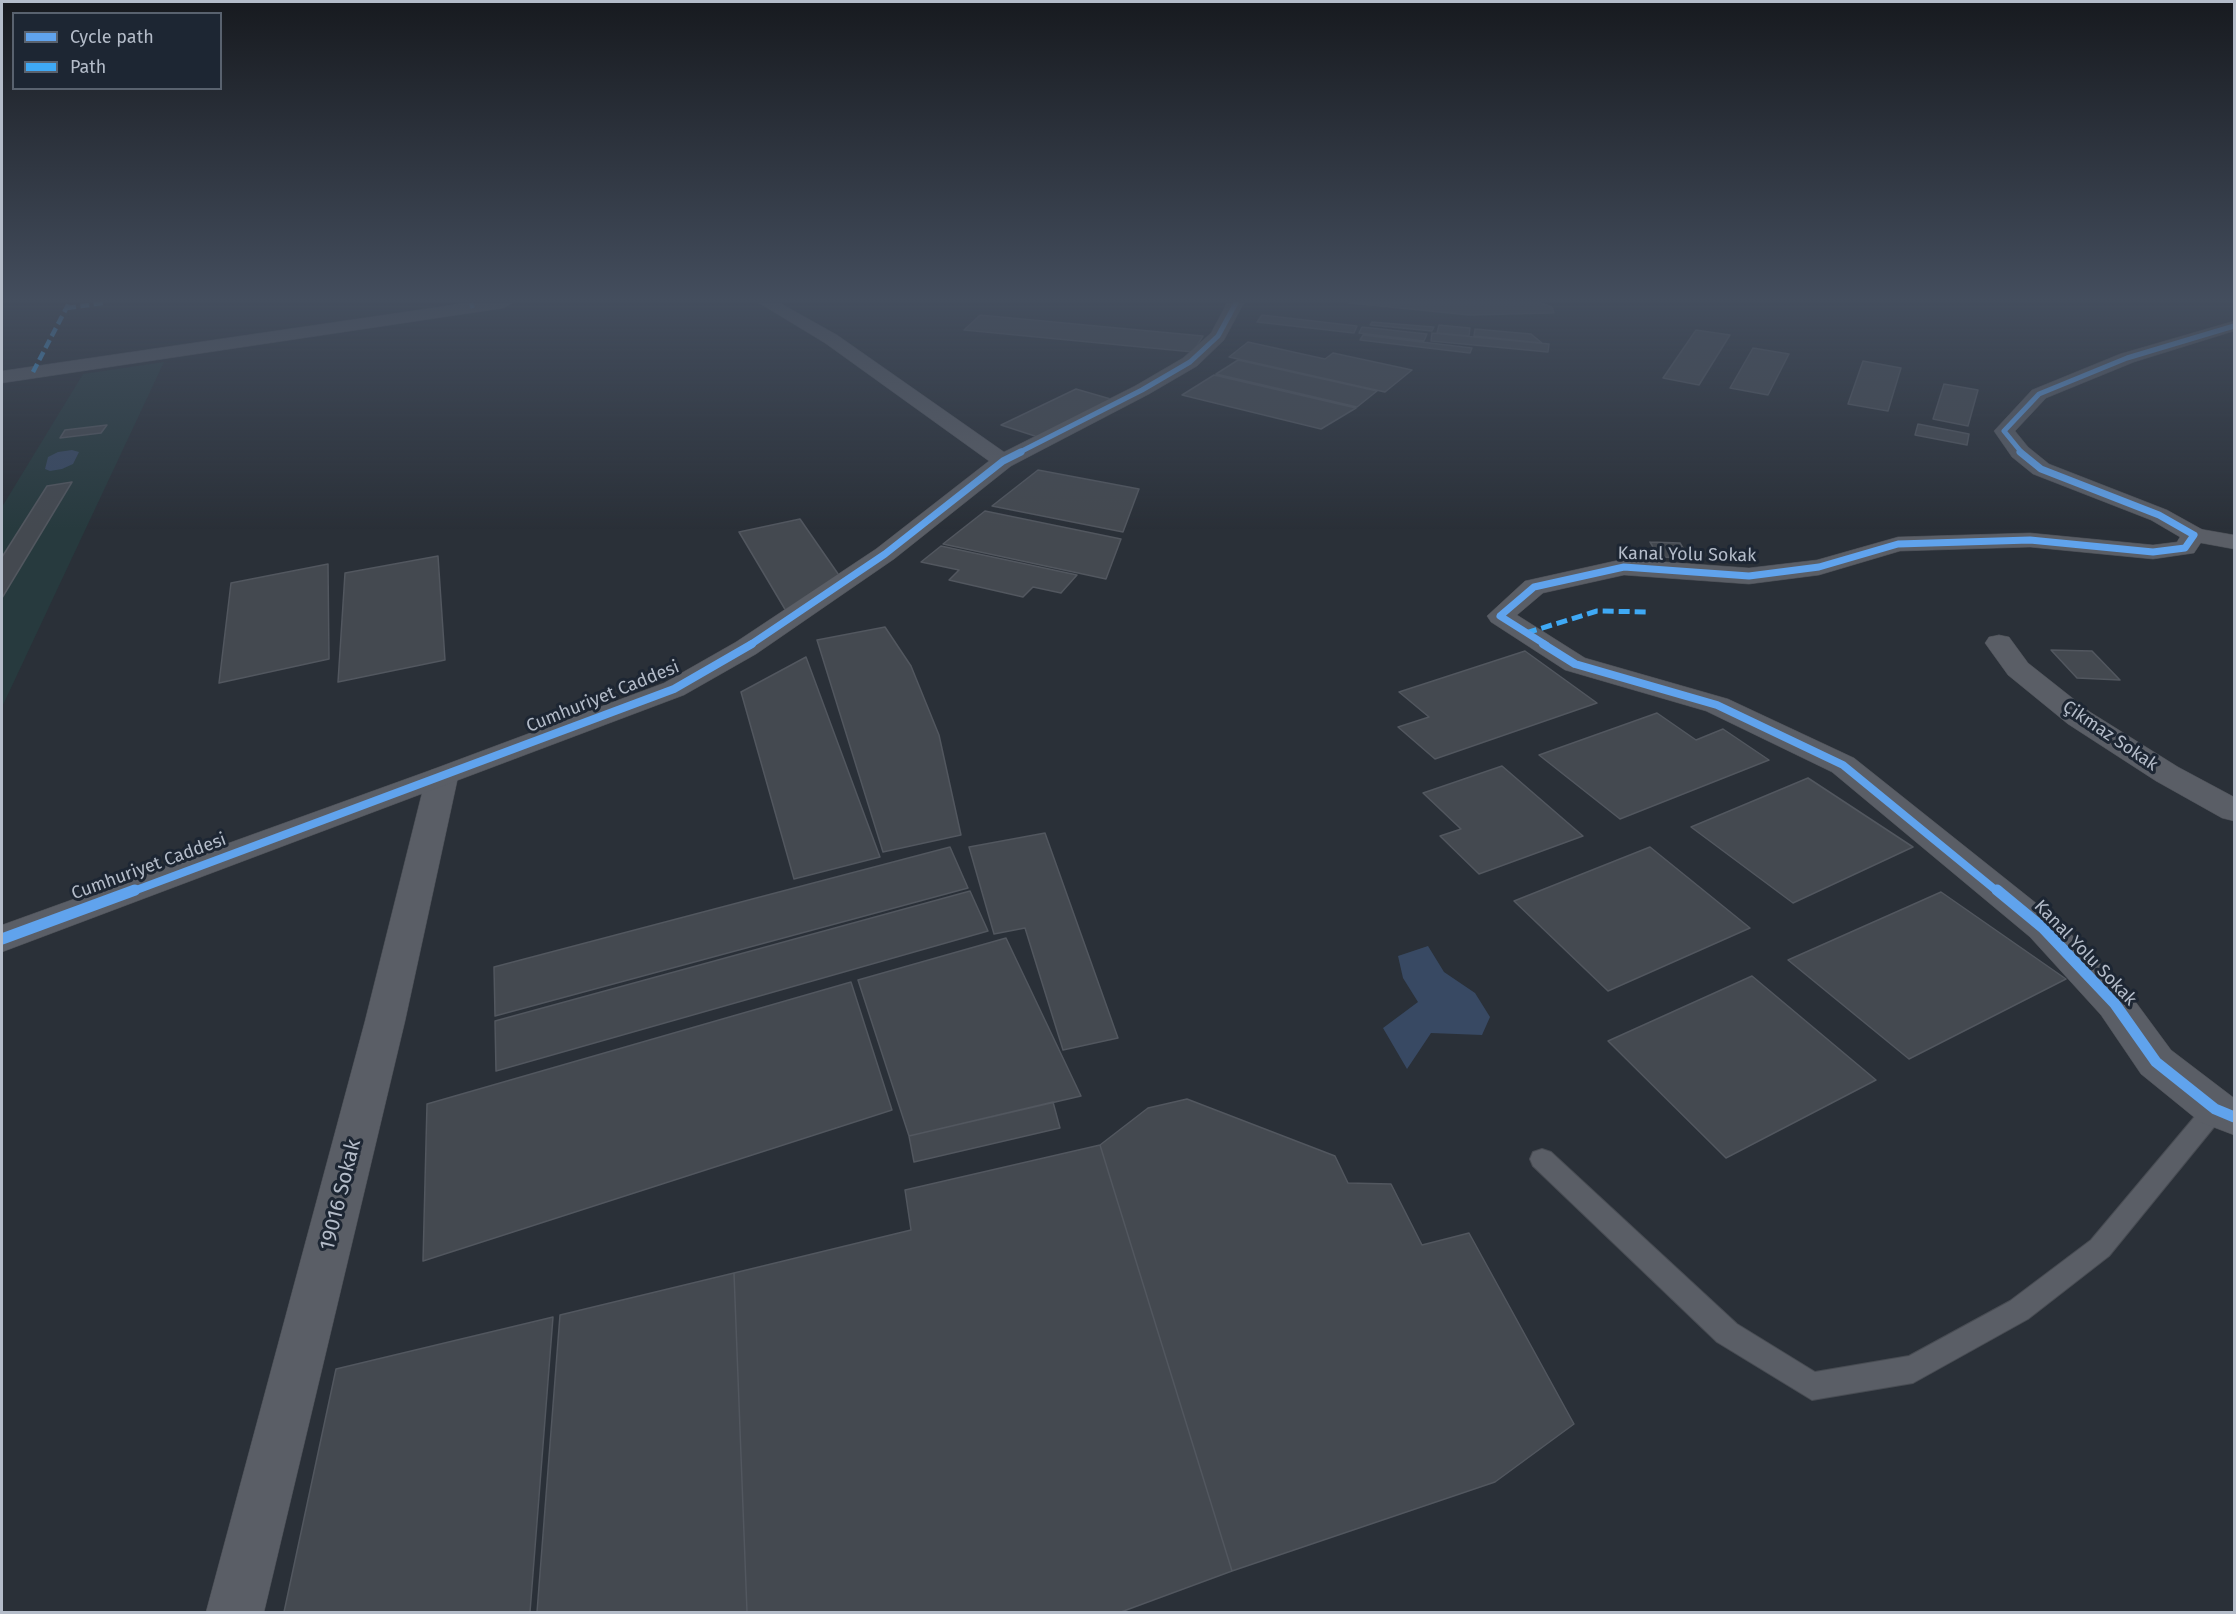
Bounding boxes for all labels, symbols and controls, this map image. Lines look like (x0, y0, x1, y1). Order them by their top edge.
legend (12, 12, 222, 90)
text: Cycle path (70, 26, 154, 48)
text: Path (70, 56, 106, 78)
street label: Kanal Yolu Sokak (1618, 543, 1756, 567)
street label: Cumhuriyet Caddesi (523, 656, 683, 738)
street label: Çikmaz Sokak (2058, 696, 2162, 776)
street label: Cumhuriyet Caddesi (69, 829, 229, 905)
street label: Kanal Yolu Sokak (2029, 896, 2141, 1010)
street label: 19016 Sokak (315, 1137, 367, 1253)

